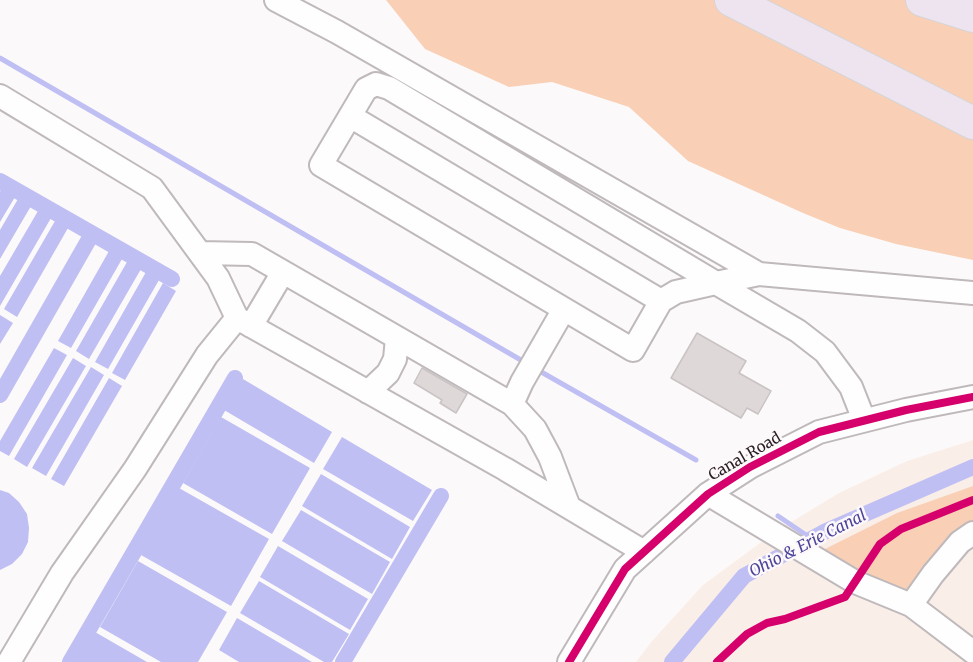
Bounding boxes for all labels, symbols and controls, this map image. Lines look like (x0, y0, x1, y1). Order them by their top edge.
street label: Canal Road (706, 429, 784, 485)
water label: Ohio & Erie Canal (746, 506, 870, 582)

